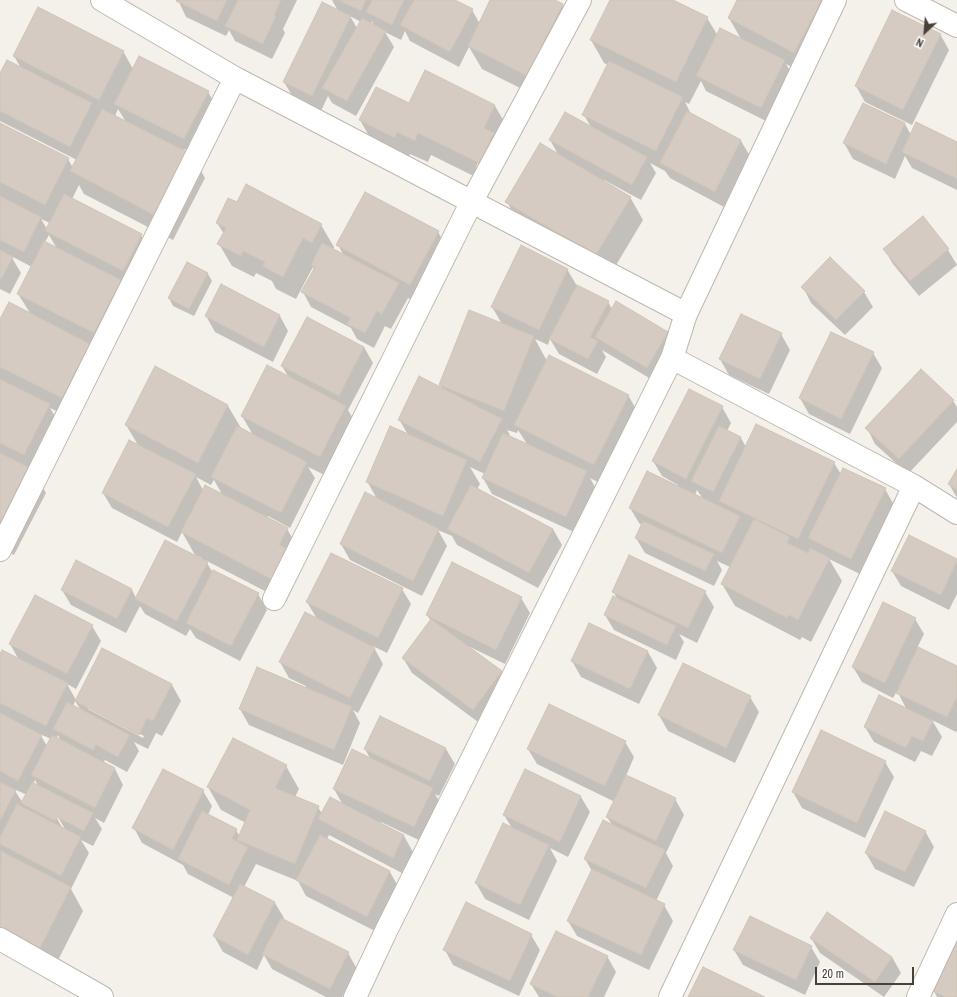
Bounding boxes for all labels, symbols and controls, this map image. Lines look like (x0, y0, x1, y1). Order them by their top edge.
north arrow (905, 12, 945, 52)
text: N (914, 35, 926, 51)
scale bar (817, 959, 916, 985)
text: 20 m (822, 966, 844, 982)

